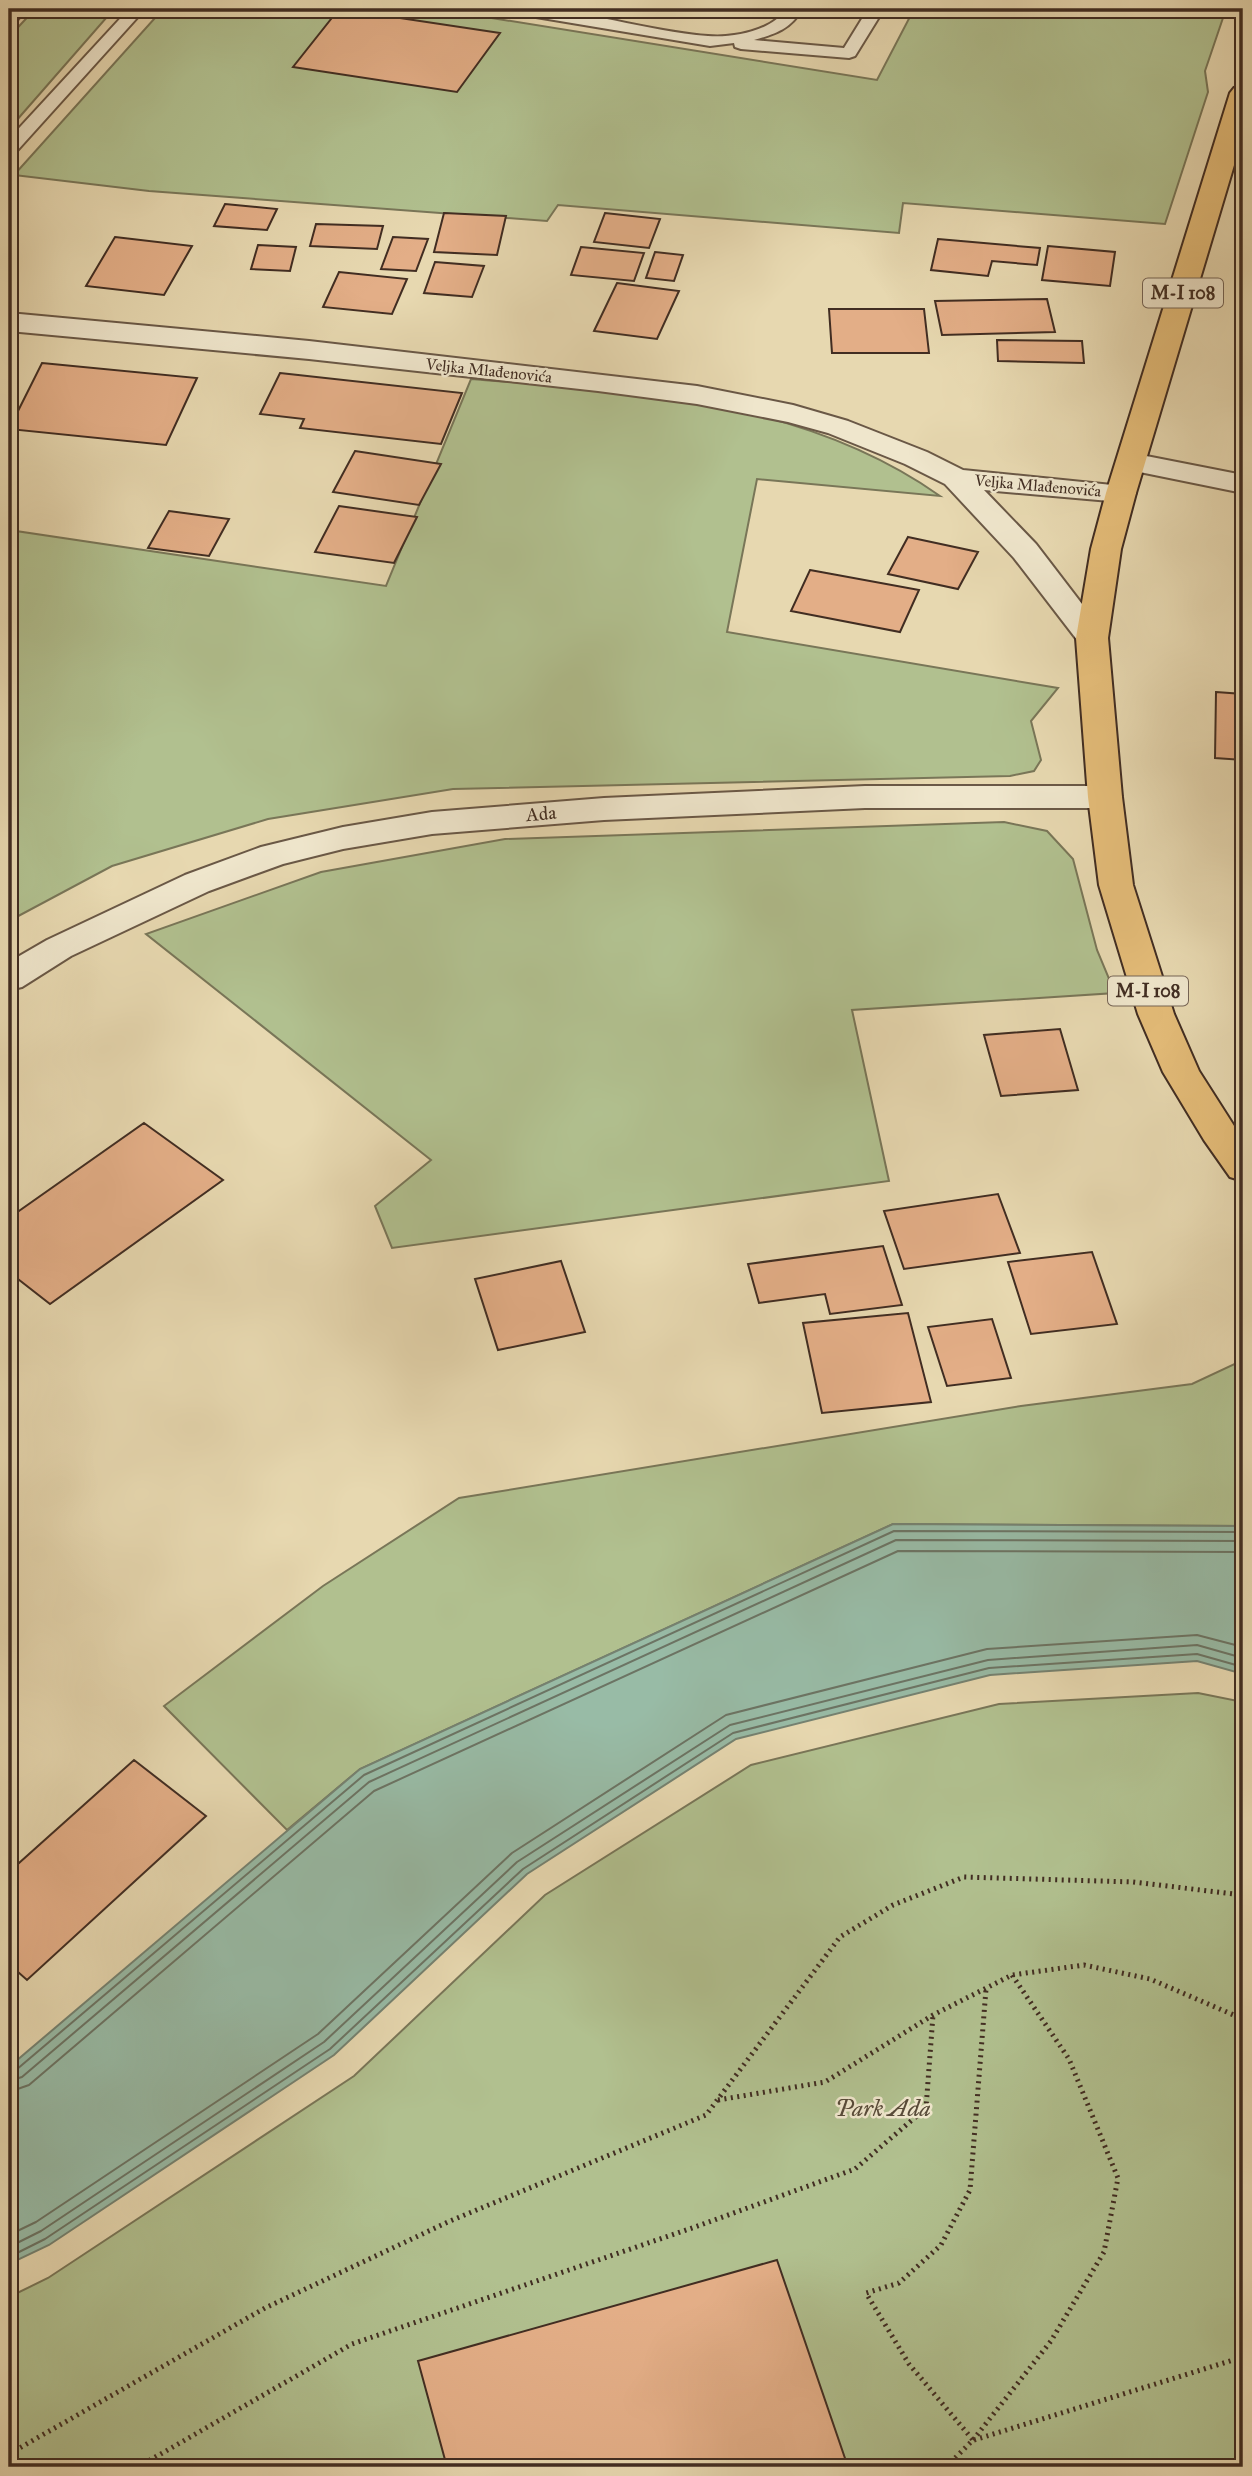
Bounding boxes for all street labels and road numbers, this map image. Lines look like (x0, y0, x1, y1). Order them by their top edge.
road number: M-I 108 (1143, 278, 1223, 307)
street label: Veljka Mlađenovića (424, 354, 553, 387)
street label: Veljka Mlađenovića (973, 470, 1102, 501)
street label: Ada (524, 801, 558, 826)
road number: M-I 108 (1108, 976, 1188, 1006)

